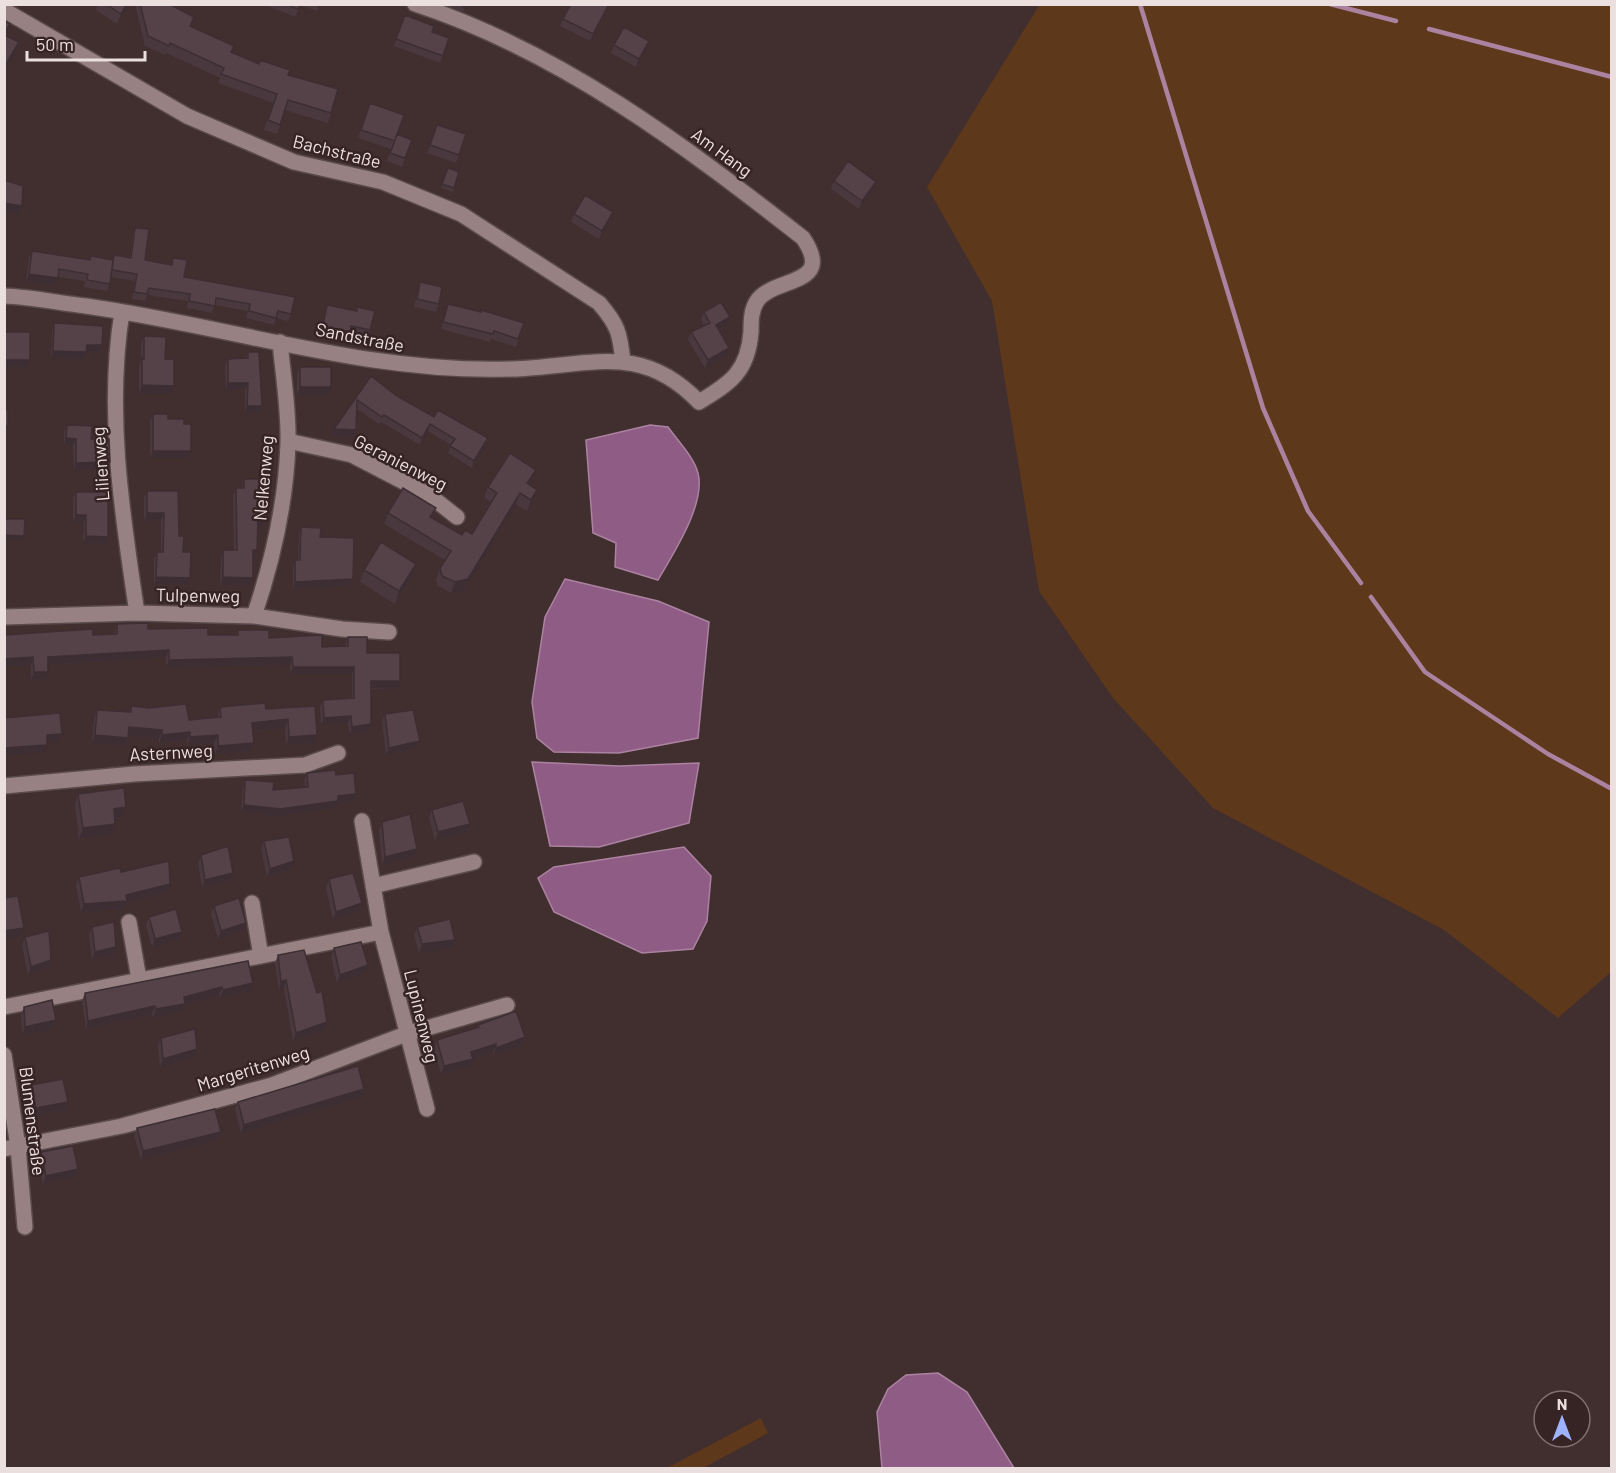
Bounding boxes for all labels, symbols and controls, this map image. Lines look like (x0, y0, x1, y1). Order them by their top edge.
scale bar (27, 24, 146, 62)
text: 50 m (36, 33, 74, 55)
street label: Am Hang (687, 123, 757, 181)
street label: Bachstraße (291, 129, 383, 173)
street label: Sandstraße (314, 318, 406, 356)
street label: Lilienweg (86, 426, 114, 502)
street label: Geranienweg (351, 429, 451, 495)
street label: Nelkenweg (248, 434, 278, 522)
street label: Tulpenweg (156, 583, 240, 607)
street label: Asternweg (129, 739, 213, 765)
street label: Lupinenweg (400, 967, 444, 1065)
street label: Margeritenweg (194, 1041, 312, 1095)
street label: Blumenstraße (15, 1065, 51, 1177)
north arrow (1532, 1389, 1592, 1449)
text: N (1557, 1394, 1567, 1413)

